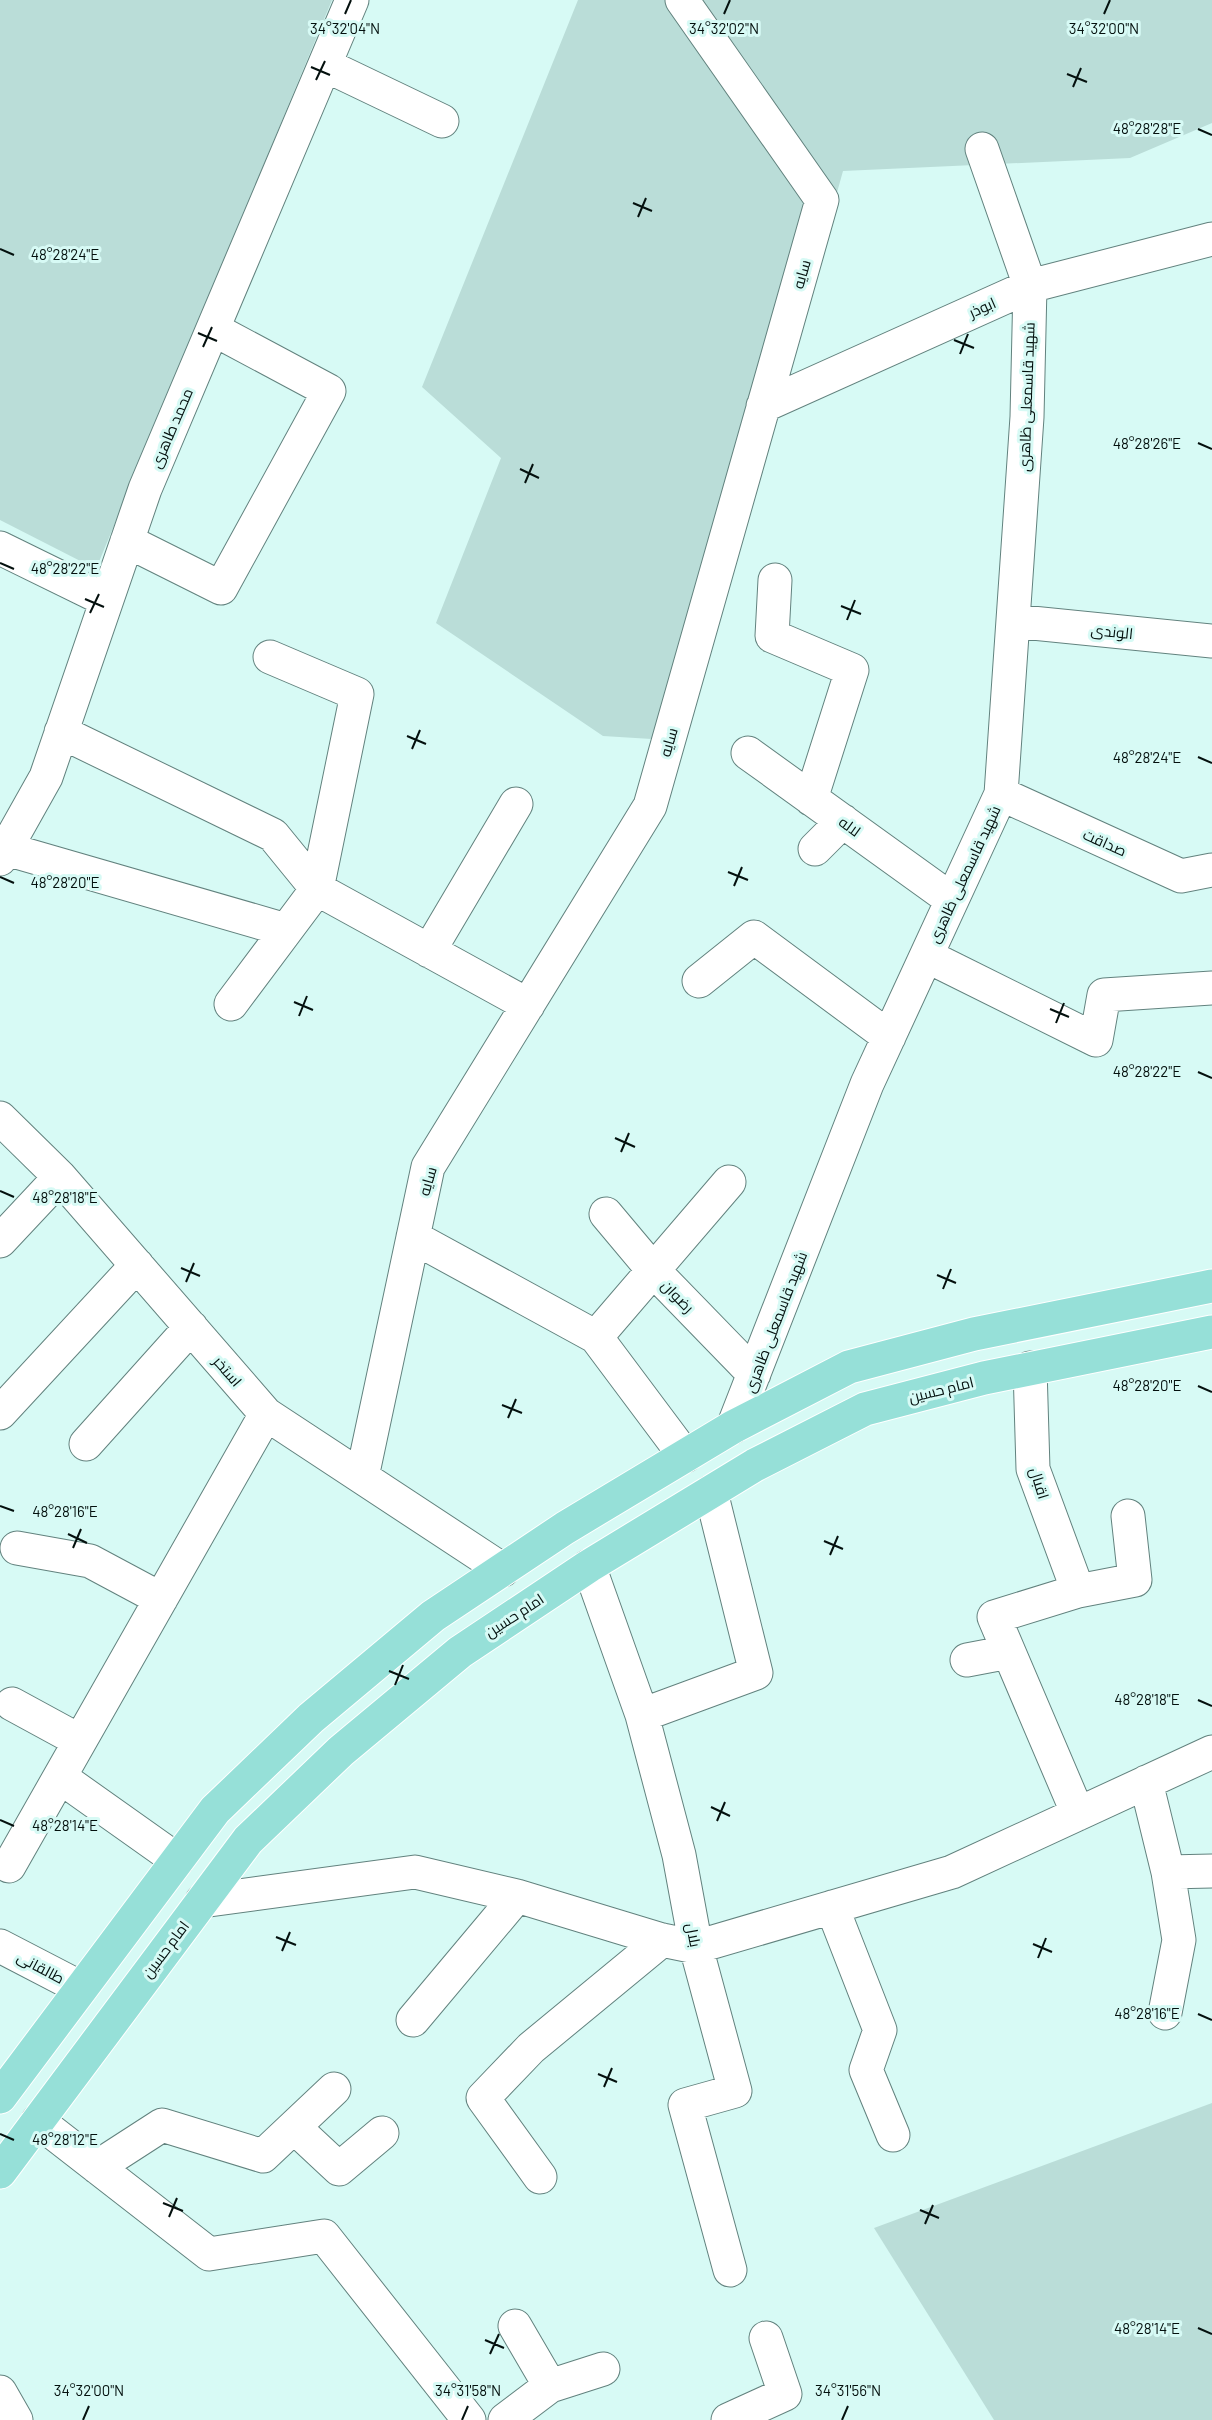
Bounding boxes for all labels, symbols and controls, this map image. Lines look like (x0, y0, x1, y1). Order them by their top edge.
text: 34°32'04"N (310, 19, 380, 37)
text: 34°32'02"N (689, 19, 759, 37)
text: 34°32'00"N (1069, 19, 1139, 37)
text: 48°28'28"E (1113, 119, 1181, 137)
text: 48°28'24"E (31, 245, 99, 263)
street label: سایه (788, 257, 814, 291)
street label: ابوذر (965, 293, 999, 322)
street label: شهید قاسمعلی ظاهری (1014, 322, 1040, 472)
street label: محمد طاهری (146, 385, 198, 472)
text: 48°28'26"E (1113, 434, 1181, 452)
text: 48°28'22"E (31, 559, 99, 577)
street label: الوندی (1090, 620, 1134, 644)
street label: سایه (655, 725, 681, 759)
text: 48°28'24"E (1113, 748, 1181, 766)
street label: شهید قاسمعلی ظاهری (924, 802, 1006, 946)
street label: لاله (836, 812, 864, 840)
street label: صداقت (1080, 824, 1130, 860)
text: 48°28'20"E (30, 873, 100, 891)
text: 48°28'22"E (1113, 1062, 1181, 1080)
street label: سایه (414, 1164, 440, 1198)
text: 48°28'18"E (32, 1188, 98, 1206)
street label: شهید قاسمعلی ظاهری (740, 1249, 812, 1396)
street label: رضوان (657, 1276, 698, 1318)
street label: استخر (209, 1351, 246, 1391)
street label: امام حسین (907, 1372, 976, 1408)
text: 48°28'20"E (1112, 1376, 1182, 1394)
street label: اقبال (1026, 1465, 1053, 1501)
text: 48°28'16"E (32, 1502, 98, 1520)
street label: امام حسین (481, 1589, 548, 1642)
text: 48°28'18"E (1114, 1690, 1180, 1708)
text: 48°28'14"E (32, 1816, 98, 1834)
street label: امام حسین (138, 1917, 194, 1982)
street label: بلال (682, 1921, 705, 1949)
street label: طالقانی (13, 1947, 68, 1989)
text: 48°28'16"E (1114, 2004, 1180, 2022)
text: 48°28'12"E (32, 2130, 98, 2148)
text: 48°28'14"E (1114, 2319, 1180, 2337)
text: 34°32'00"N (54, 2381, 124, 2399)
text: 34°31'58"N (435, 2381, 501, 2399)
text: 34°31'56"N (815, 2381, 881, 2399)

